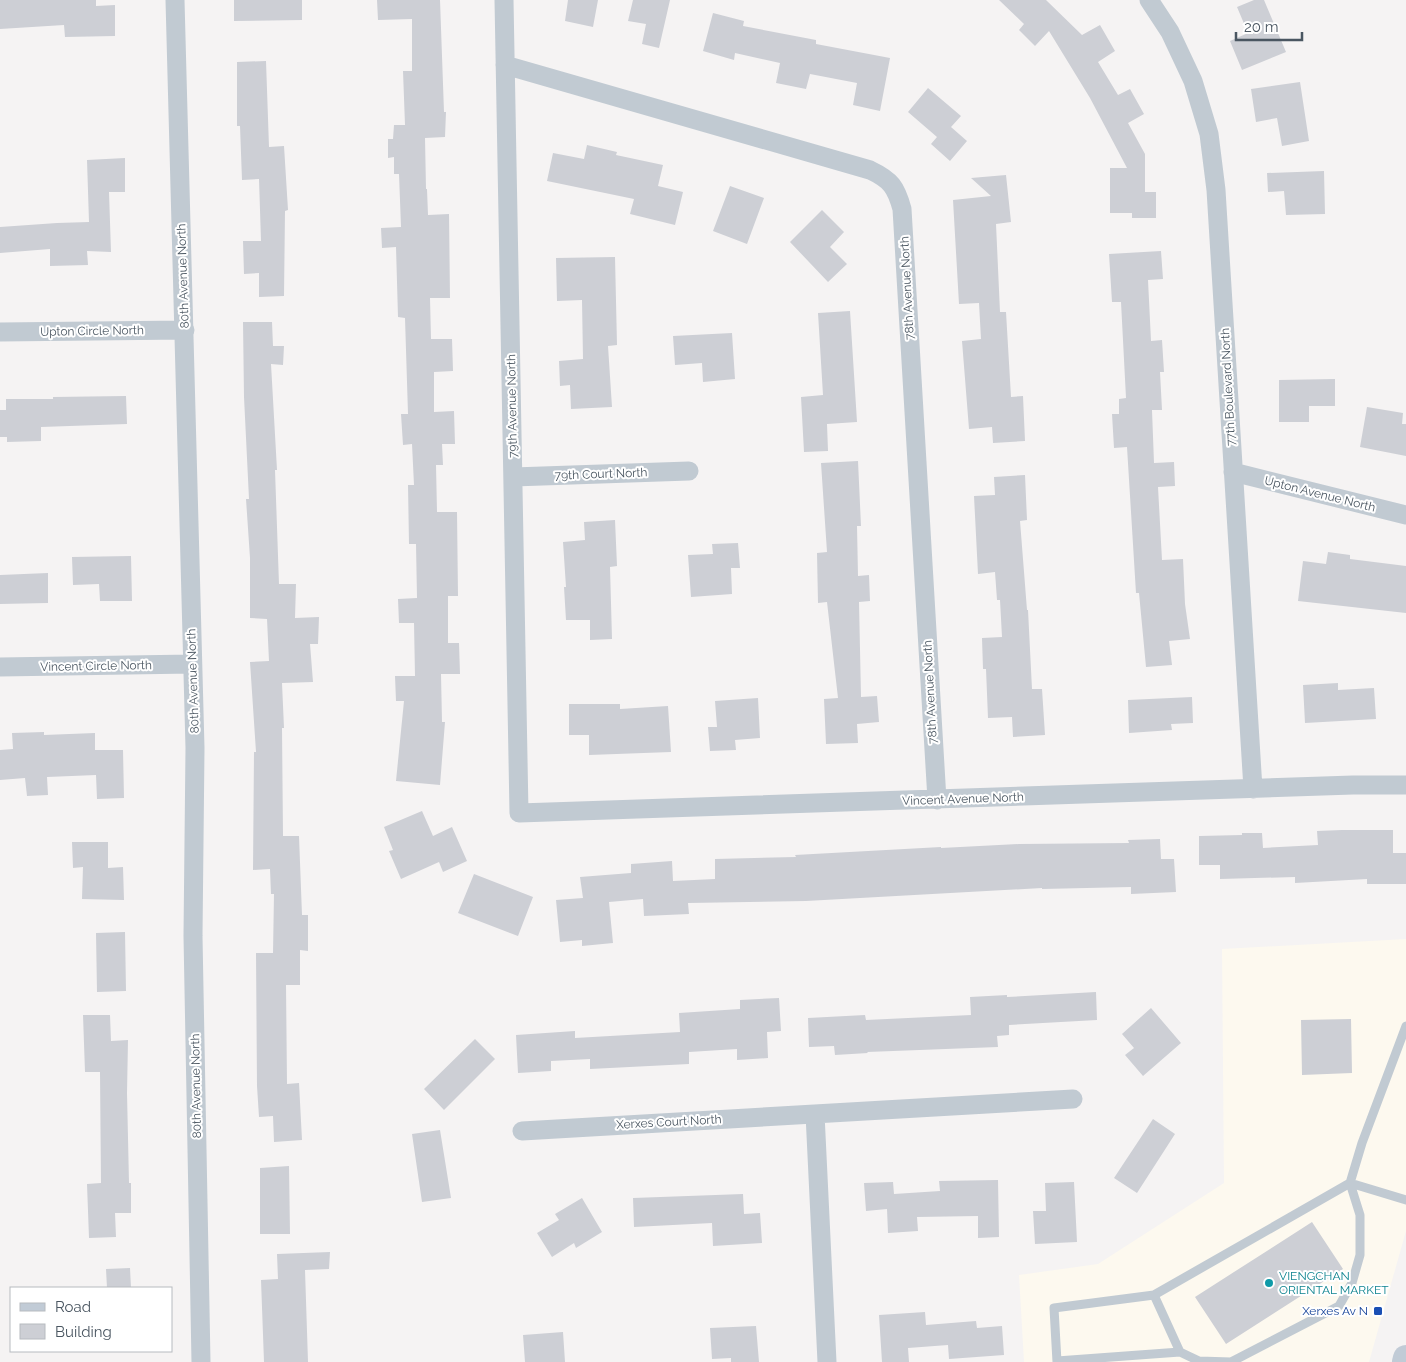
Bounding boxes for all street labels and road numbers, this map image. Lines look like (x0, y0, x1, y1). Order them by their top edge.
street label: 80th Avenue North (174, 223, 192, 329)
street label: 78th Avenue North (897, 236, 917, 340)
street label: Upton Circle North (40, 323, 144, 339)
street label: 77th Boulevard North (1218, 328, 1238, 446)
street label: 79th Avenue North (504, 354, 520, 458)
street label: 79th Court North (554, 465, 648, 483)
street label: Upton Avenue North (1263, 473, 1377, 515)
street label: 80th Avenue North (184, 628, 202, 734)
street label: 78th Avenue North (920, 640, 940, 744)
street label: Vincent Circle North (40, 658, 152, 674)
street label: Vincent Avenue North (902, 790, 1024, 808)
street label: 80th Avenue North (188, 1033, 204, 1139)
street label: Xerxes Court North (616, 1112, 722, 1132)

